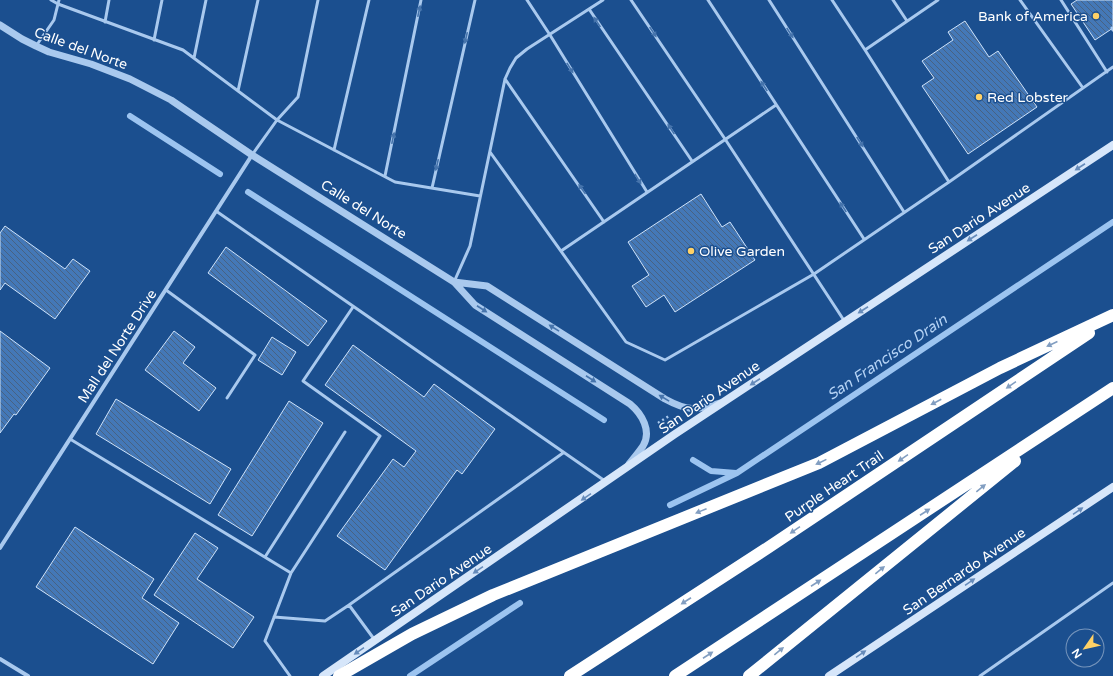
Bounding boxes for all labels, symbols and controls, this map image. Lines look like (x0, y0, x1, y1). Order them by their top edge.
one-way arrow (417, 5, 423, 17)
place label: Bank of America (978, 8, 1088, 25)
marker: Bank of America (1091, 11, 1101, 21)
one-way arrow (594, 16, 601, 27)
street label: Calle del Norte (32, 24, 130, 73)
one-way arrow (649, 27, 657, 38)
one-way arrow (786, 27, 793, 39)
one-way arrow (463, 32, 469, 44)
one-way arrow (567, 62, 574, 74)
one-way arrow (760, 81, 768, 91)
place label: Red Lobster (987, 89, 1069, 106)
marker: Red Lobster (974, 92, 984, 102)
one-way arrow (667, 123, 674, 135)
one-way arrow (390, 132, 396, 144)
one-way arrow (856, 137, 864, 147)
one-way arrow (434, 159, 440, 171)
one-way arrow (1075, 163, 1086, 171)
one-way arrow (635, 173, 642, 184)
street label: Calle del Norte (318, 176, 410, 243)
street label: San Dario Avenue (925, 179, 1033, 258)
one-way arrow (578, 184, 586, 195)
one-way arrow (839, 201, 846, 212)
one-way arrow (966, 235, 978, 242)
place label: Olive Garden (699, 243, 785, 260)
marker: Olive Garden (686, 246, 696, 256)
street label: Mall del Norte Drive (74, 286, 161, 406)
one-way arrow (476, 305, 488, 312)
one-way arrow (858, 306, 869, 314)
water label: San Francisco Drain (824, 310, 951, 404)
one-way arrow (548, 325, 560, 332)
one-way arrow (1047, 341, 1058, 347)
street label: San Dario Avenue (656, 357, 763, 437)
one-way arrow (585, 375, 597, 382)
one-way arrow (750, 378, 760, 386)
one-way arrow (1006, 381, 1016, 389)
one-way arrow (658, 394, 670, 401)
one-way arrow (930, 399, 942, 405)
street label: Purple Heart Trail (782, 447, 887, 526)
one-way arrow (898, 454, 908, 462)
one-way arrow (815, 459, 827, 465)
one-way arrow (976, 484, 987, 493)
one-way arrow (580, 493, 591, 501)
one-way arrow (1072, 507, 1084, 514)
one-way arrow (920, 508, 930, 516)
one-way arrow (694, 509, 706, 515)
street label: San Bernardo Avenue (900, 524, 1029, 619)
one-way arrow (790, 526, 800, 534)
street label: San Dario Avenue (388, 540, 495, 620)
one-way arrow (875, 565, 886, 574)
one-way arrow (473, 566, 483, 574)
one-way arrow (811, 579, 822, 587)
one-way arrow (964, 579, 976, 586)
one-way arrow (681, 597, 691, 605)
north arrow (1065, 628, 1105, 668)
text: N (1069, 646, 1085, 661)
one-way arrow (774, 647, 785, 656)
one-way arrow (354, 648, 365, 655)
one-way arrow (702, 651, 714, 658)
one-way arrow (856, 651, 867, 658)

